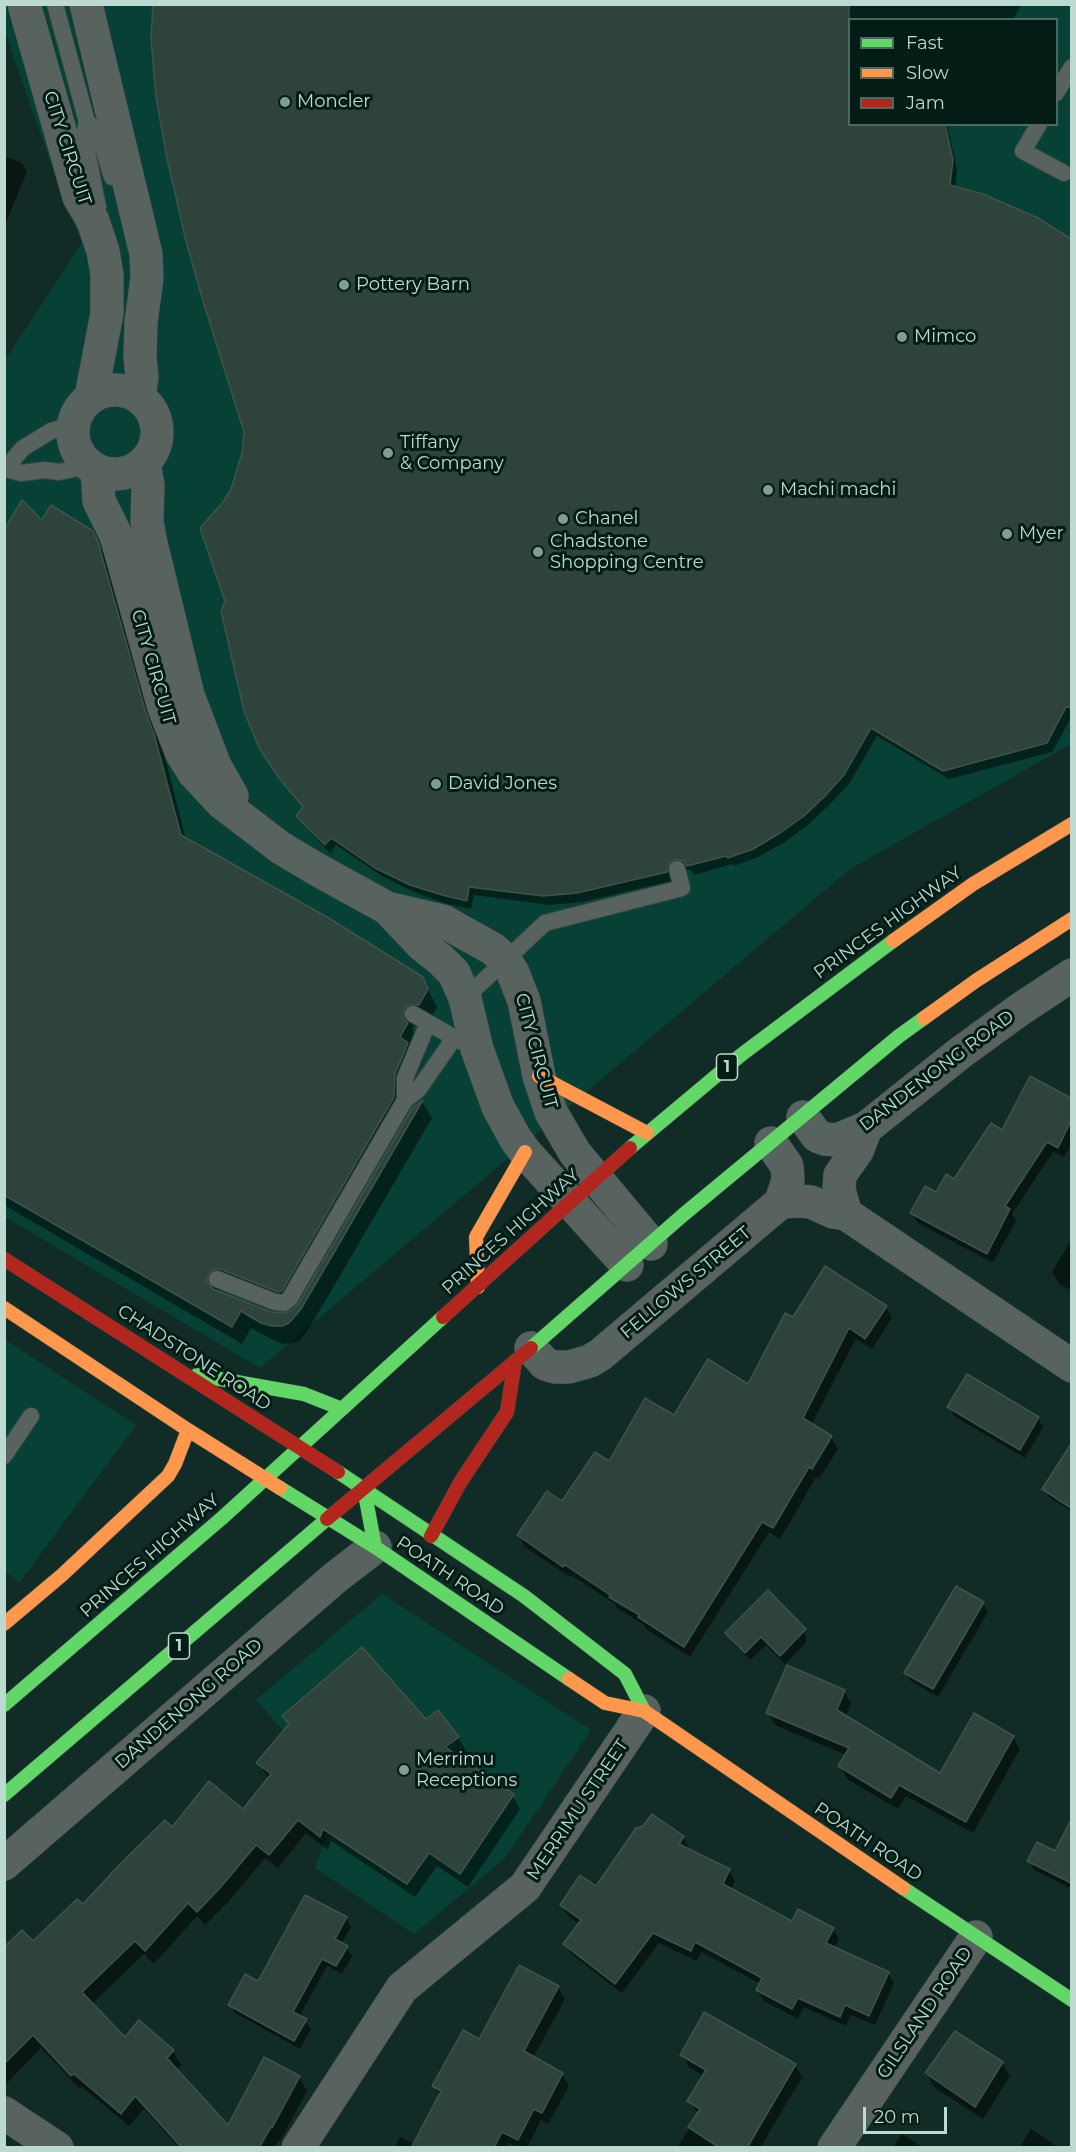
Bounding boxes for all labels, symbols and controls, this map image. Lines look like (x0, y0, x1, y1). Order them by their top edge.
legend (848, 18, 1058, 126)
text: Fast (906, 32, 944, 54)
text: Slow (906, 62, 949, 84)
street label: CITY CIRCUIT (38, 88, 96, 208)
place label: Moncler (297, 91, 371, 113)
text: Jam (906, 92, 945, 114)
marker: Moncler (278, 95, 292, 109)
place label: Pottery Barn (356, 274, 470, 296)
marker: Pottery Barn (337, 278, 351, 292)
place label: Mimco (914, 326, 976, 348)
marker: Mimco (895, 330, 909, 344)
place label: Tiffany & Company (400, 432, 504, 474)
marker: Tiffany & Company (381, 446, 395, 460)
place label: Machi machi (780, 479, 896, 501)
marker: Machi machi (761, 483, 775, 497)
place label: Chanel (575, 508, 638, 530)
marker: Chanel (556, 512, 570, 526)
place label: Myer (1019, 523, 1064, 545)
marker: Myer (1000, 527, 1014, 541)
place label: Chadstone Shopping Centre (550, 531, 704, 574)
marker: Chadstone Shopping Centre (531, 545, 545, 559)
street label: CITY CIRCUIT (126, 607, 180, 727)
place label: David Jones (448, 773, 557, 795)
marker: David Jones (429, 777, 443, 791)
street label: PRINCES HIGHWAY (810, 862, 966, 984)
street label: CITY CIRCUIT (510, 991, 562, 1111)
street label: DANDENONG ROAD (855, 1006, 1019, 1136)
road number: 1 (716, 1054, 738, 1080)
street label: PRINCES HIGHWAY (438, 1165, 584, 1299)
street label: FELLOWS STREET (617, 1222, 755, 1344)
street label: CHADSTONE ROAD (113, 1300, 275, 1416)
street label: PRINCES HIGHWAY (76, 1490, 224, 1622)
street label: POATH ROAD (392, 1532, 508, 1620)
road number: 1 (168, 1633, 190, 1659)
street label: DANDENONG ROAD (111, 1634, 267, 1774)
street label: MERRIMU STREET (523, 1735, 633, 1885)
place label: Merrimu Receptions (416, 1749, 517, 1792)
marker: Merrimu Receptions (397, 1763, 411, 1777)
street label: POATH ROAD (810, 1798, 926, 1886)
street label: GILSLAND ROAD (873, 1943, 977, 2083)
scale bar (866, 2095, 950, 2133)
text: 20 m (874, 2106, 920, 2128)

